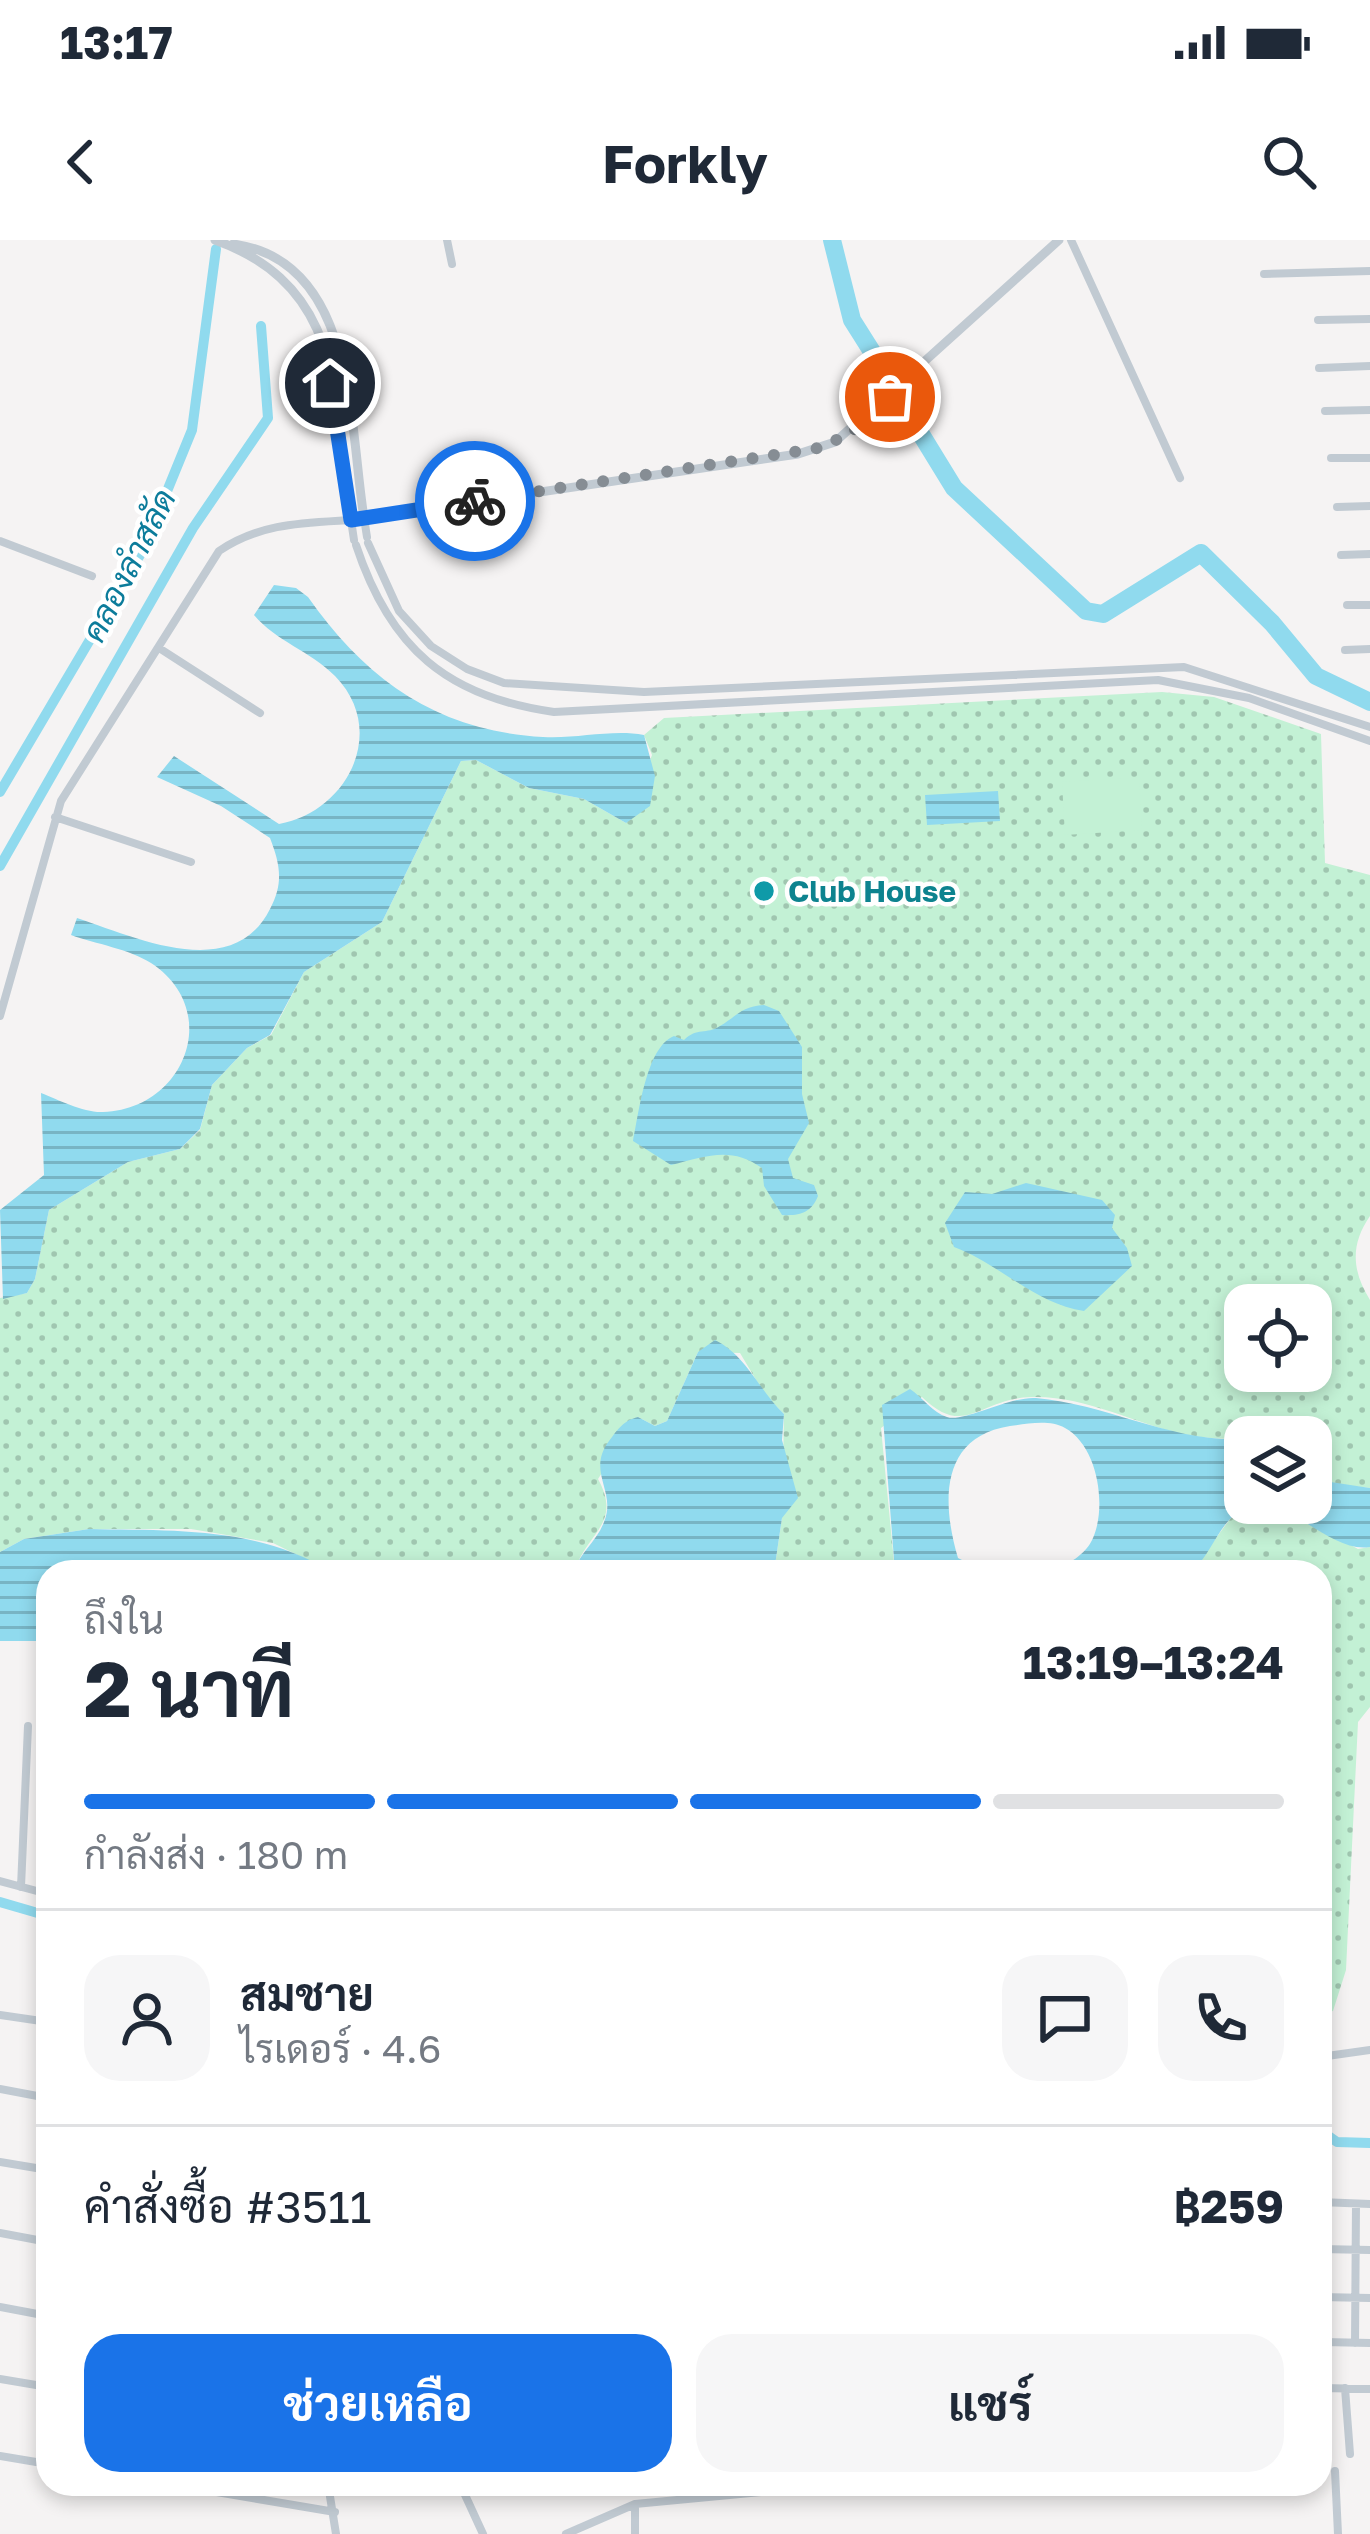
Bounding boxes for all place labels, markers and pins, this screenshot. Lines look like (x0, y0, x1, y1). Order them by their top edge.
pin (279, 332, 381, 434)
pin (839, 346, 941, 448)
place label: Club House (788, 873, 956, 909)
marker: Club House (751, 878, 777, 904)

